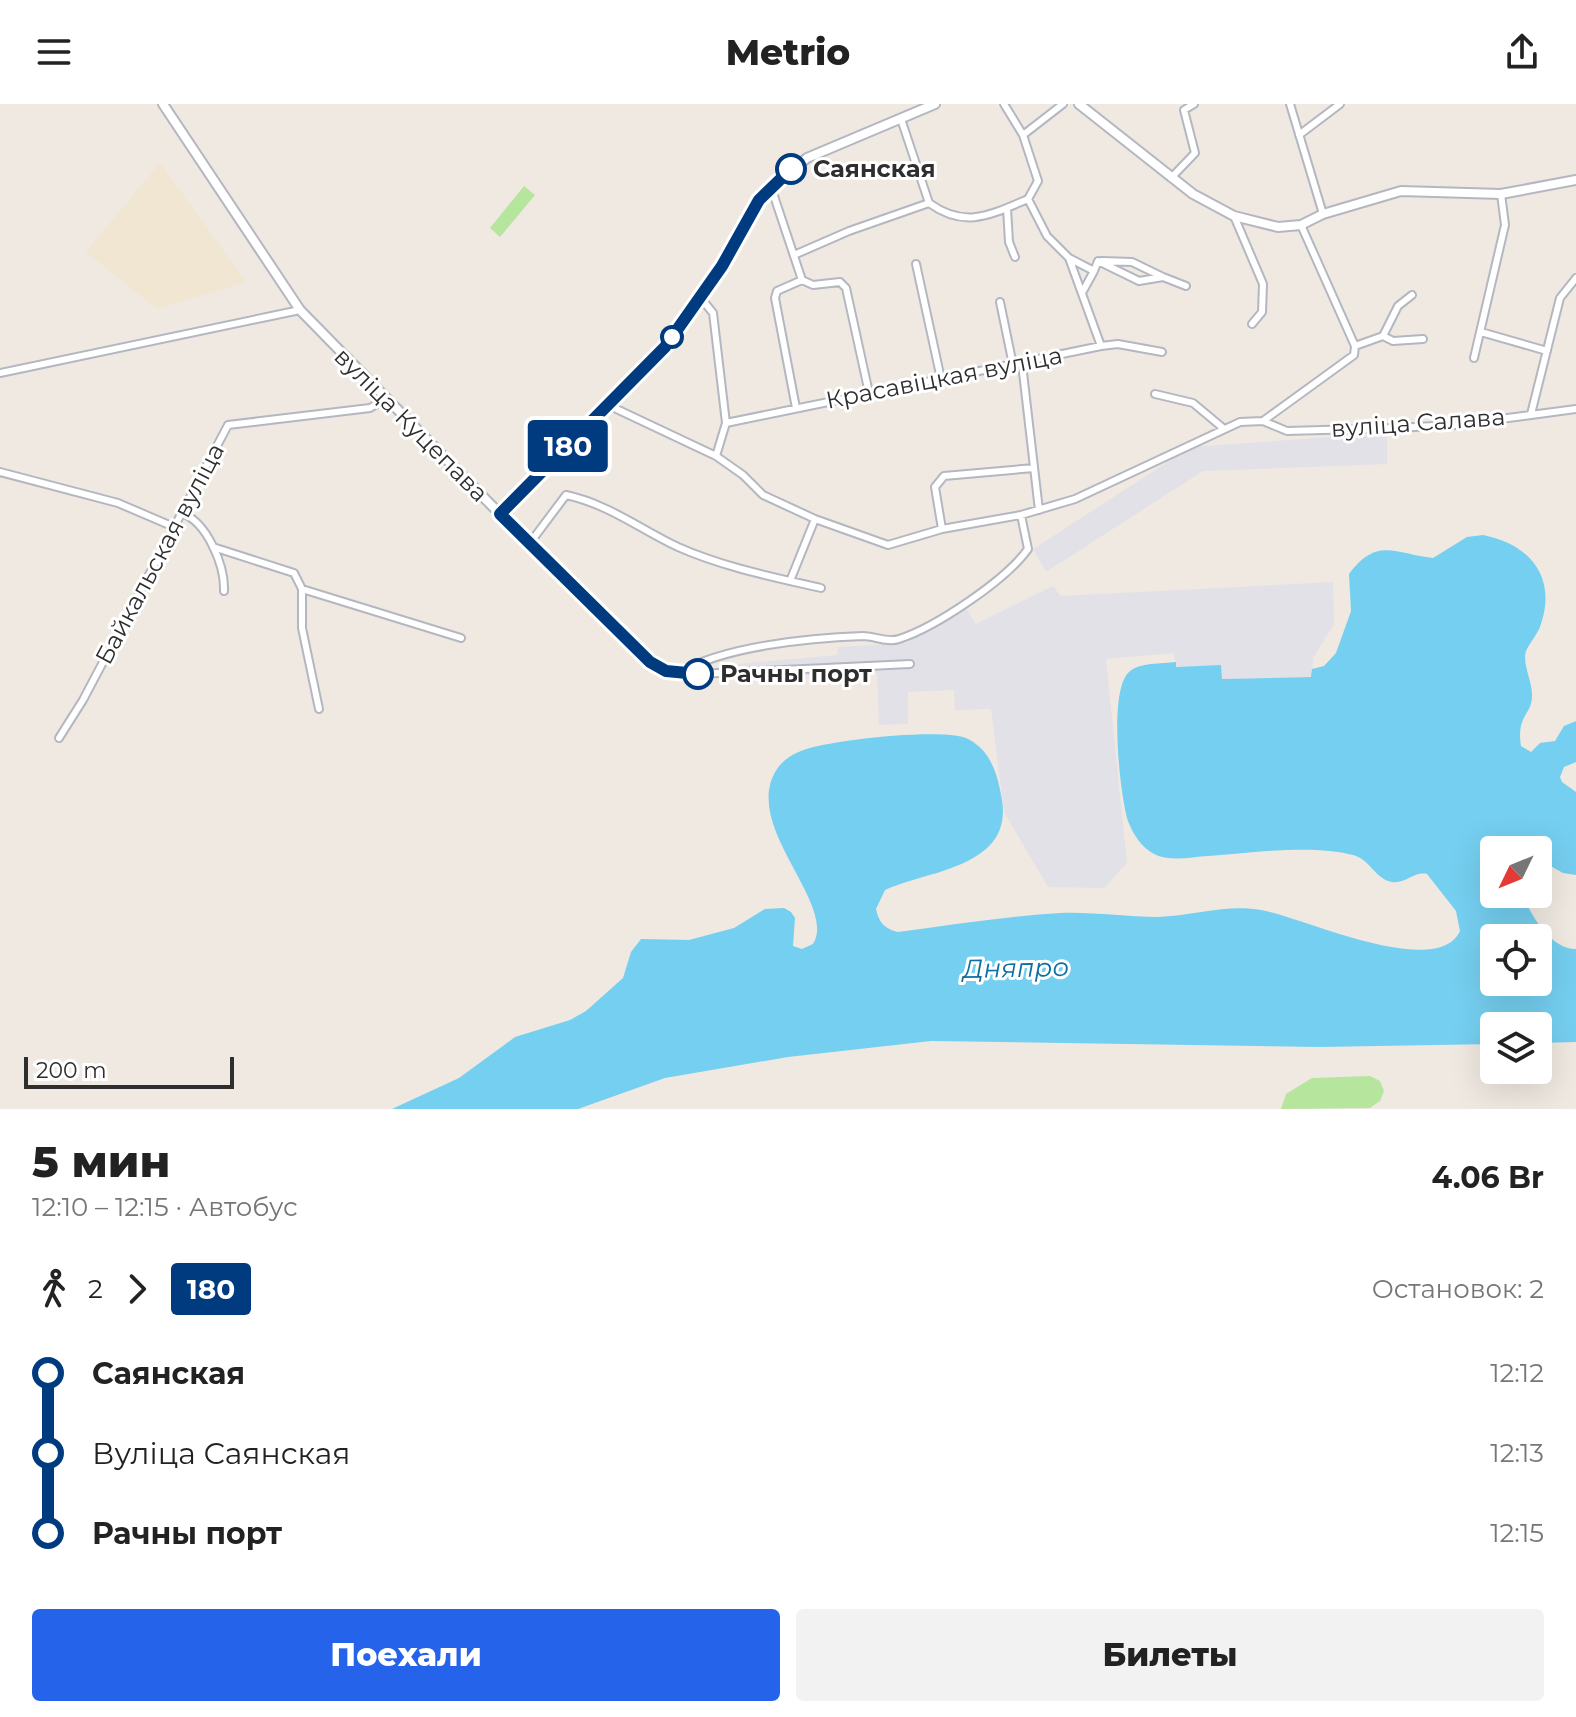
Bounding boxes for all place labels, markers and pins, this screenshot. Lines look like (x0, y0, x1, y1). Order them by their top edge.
marker: Саянская (776, 154, 806, 184)
place label: Саянская (813, 154, 936, 183)
unlabelled marker (661, 326, 683, 348)
marker: Рачны порт (683, 659, 713, 689)
place label: Рачны порт (720, 659, 872, 688)

